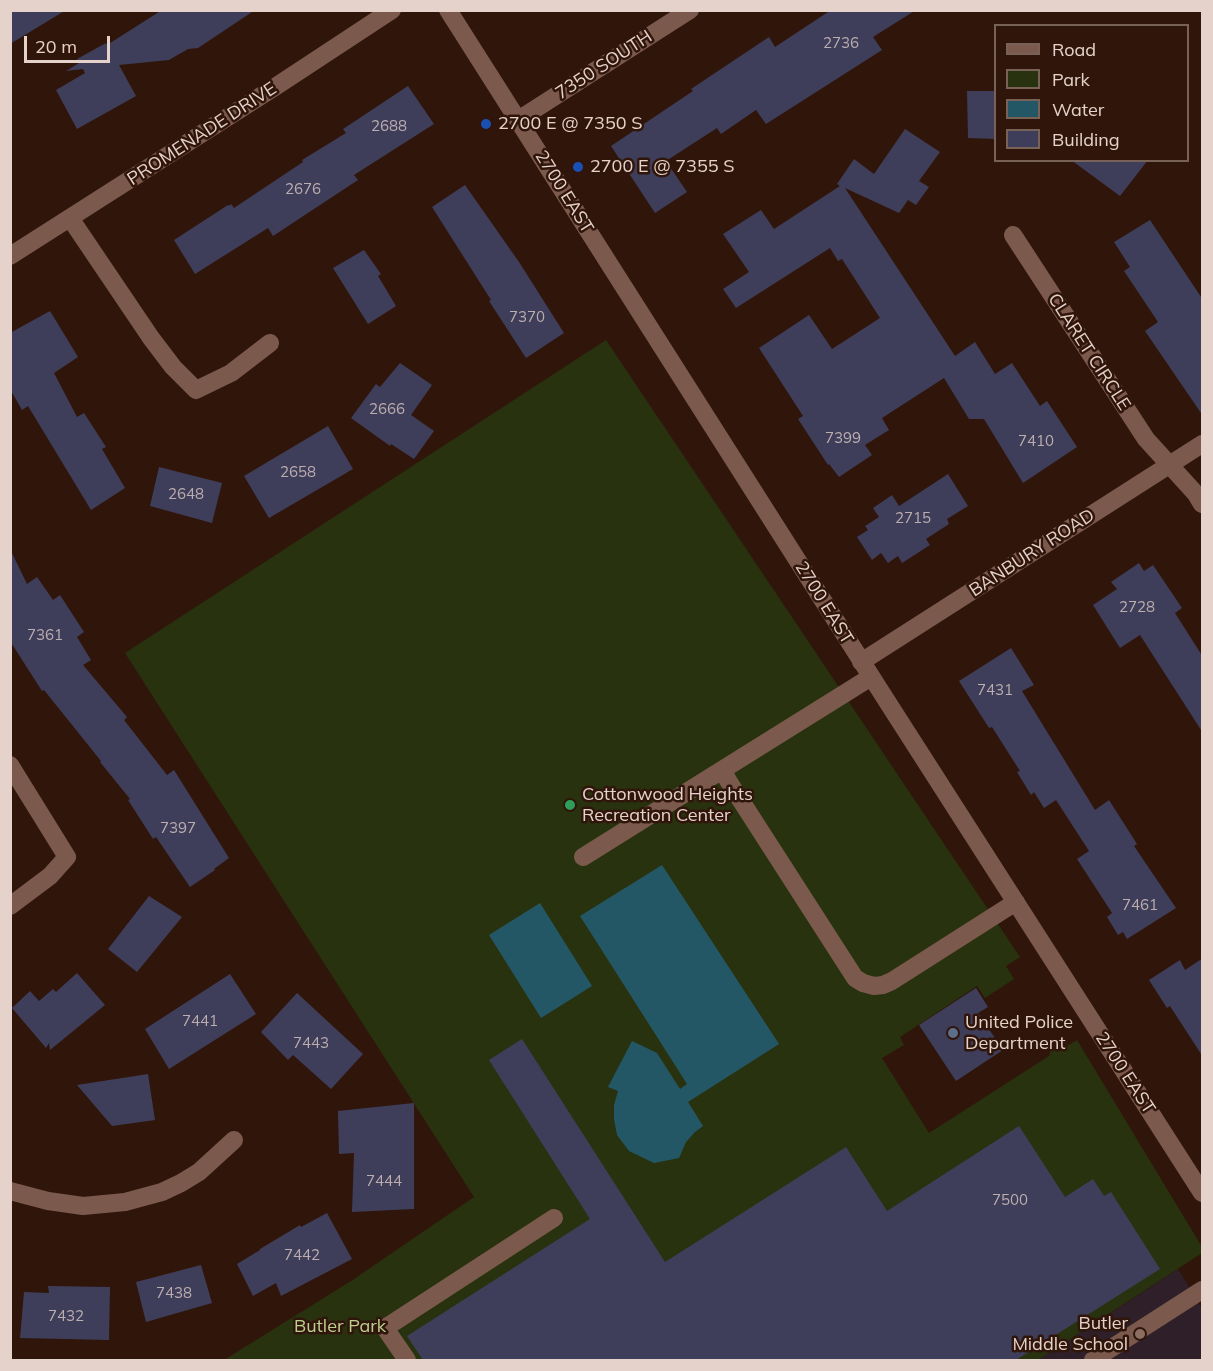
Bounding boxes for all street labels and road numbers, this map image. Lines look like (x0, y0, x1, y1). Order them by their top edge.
street label: 7350 SOUTH (552, 26, 656, 104)
street label: PROMENADE DRIVE (124, 78, 280, 190)
street label: 2700 EAST (530, 147, 598, 237)
street label: CLARET CIRCLE (1043, 289, 1135, 415)
street label: BANBURY ROAD (965, 505, 1099, 601)
street label: 2700 EAST (790, 558, 858, 648)
street label: 2700 EAST (1091, 1028, 1159, 1118)

